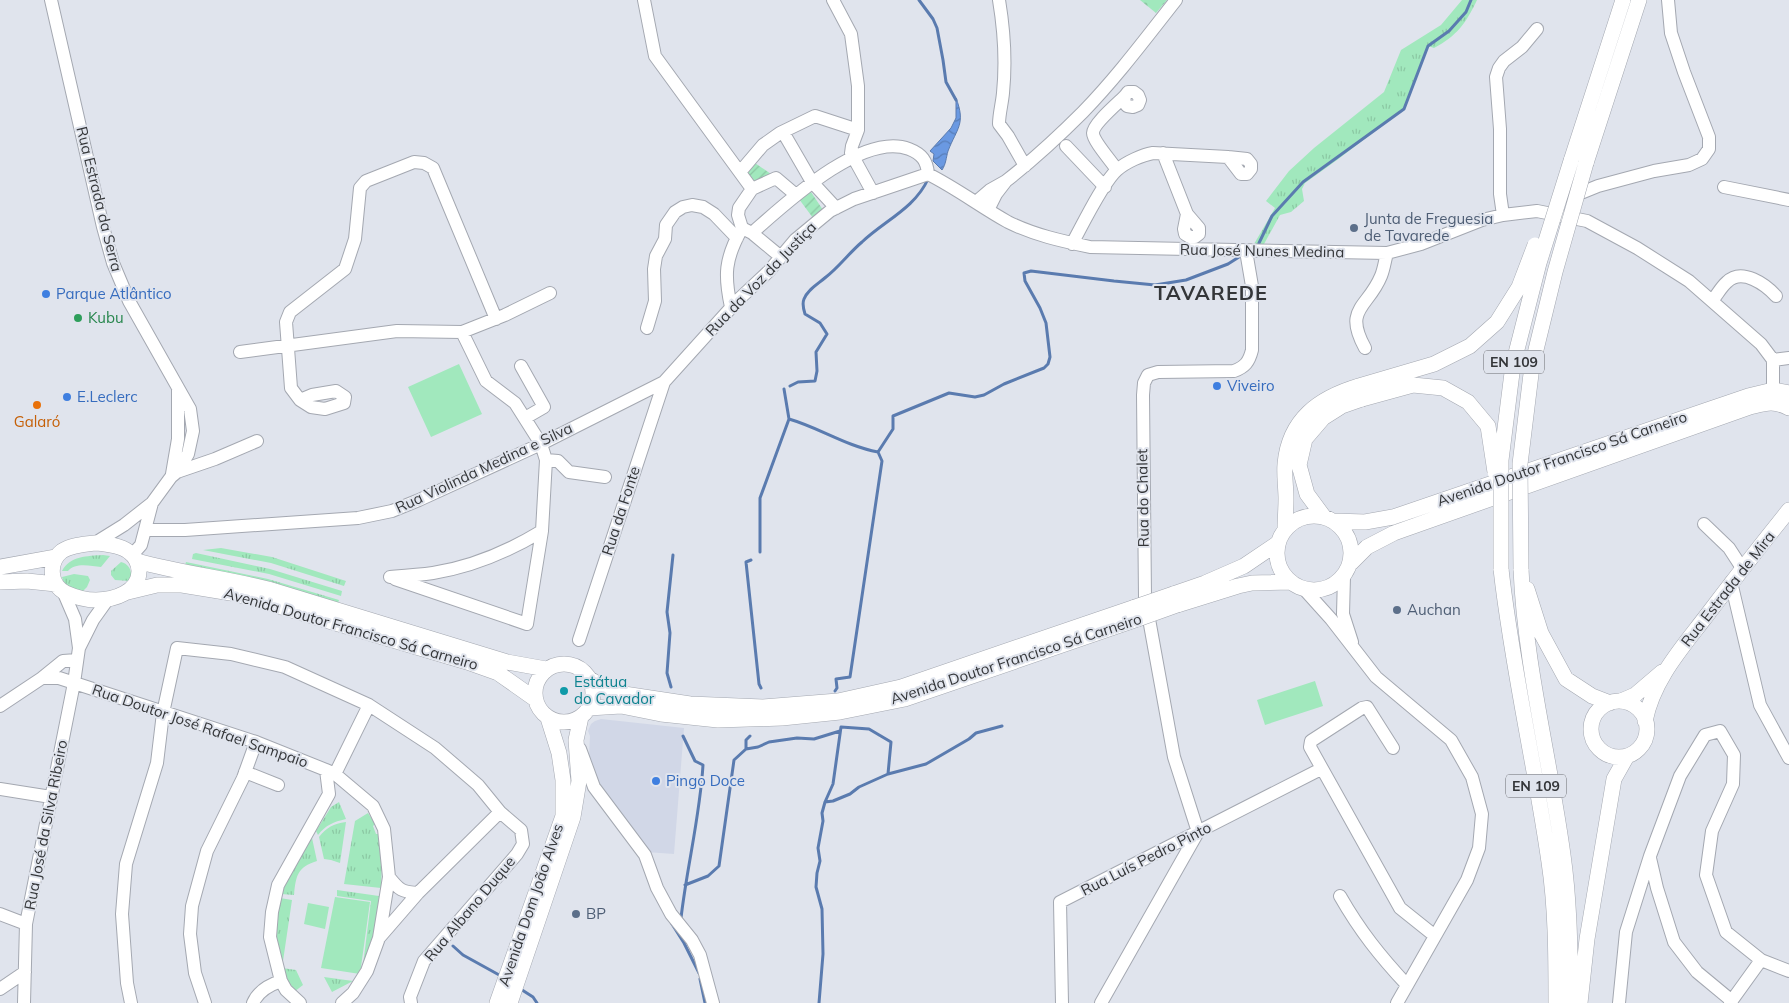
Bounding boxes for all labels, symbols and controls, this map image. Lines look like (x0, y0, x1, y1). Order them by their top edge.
street label: Rua Estrada da Serra (72, 124, 127, 273)
place label: Junta de Freguesia de Tavarede (1364, 209, 1493, 245)
street label: Rua da Voz da Justiça (701, 217, 820, 340)
marker: Junta de Freguesia de Tavarede (1348, 222, 1360, 234)
street label: Rua José Nunes Medina (1180, 240, 1344, 261)
district label: TAVAREDE (1154, 280, 1268, 305)
place label: Parque Atlântico (56, 284, 172, 303)
marker: Parque Atlântico (40, 288, 52, 300)
place label: Kubu (88, 308, 124, 327)
marker: Kubu (72, 312, 84, 324)
road number: EN 109 (1484, 351, 1544, 374)
place label: Viveiro (1227, 376, 1275, 395)
marker: Viveiro (1211, 380, 1223, 392)
place label: E.Leclerc (77, 387, 138, 406)
marker: E.Leclerc (61, 391, 73, 403)
marker: Galaró (31, 399, 43, 411)
street label: Avenida Doutor Francisco Sá Carneiro (1434, 407, 1689, 510)
place label: Galaró (14, 412, 60, 431)
street label: Rua Violinda Medina e Silva (392, 418, 575, 517)
street label: Rua do Chalet (1132, 449, 1153, 547)
street label: Rua da Fonte (597, 464, 644, 558)
street label: Rua Estrada de Mira (1677, 527, 1779, 650)
street label: Avenida Doutor Francisco Sá Carneiro (222, 583, 480, 674)
place label: Auchan (1407, 600, 1461, 619)
marker: Auchan (1391, 604, 1403, 616)
street label: Avenida Doutor Francisco Sá Carneiro (888, 609, 1144, 708)
place label: Estátua do Cavador (574, 672, 655, 708)
street label: Rua Doutor José Rafael Sampaio (90, 680, 311, 771)
marker: Estátua do Cavador (558, 685, 570, 697)
street label: Rua José da Silva Ribeiro (20, 738, 71, 911)
place label: Pingo Doce (666, 771, 745, 790)
road number: EN 109 (1506, 774, 1566, 798)
marker: Pingo Doce (650, 775, 662, 787)
street label: Rua Luís Pedro Pinto (1077, 817, 1214, 900)
street label: Avenida Dom João Alves (494, 821, 567, 989)
street label: Rua Albano Duque (420, 852, 519, 965)
place label: BP (586, 904, 606, 923)
marker: BP (570, 908, 582, 920)

